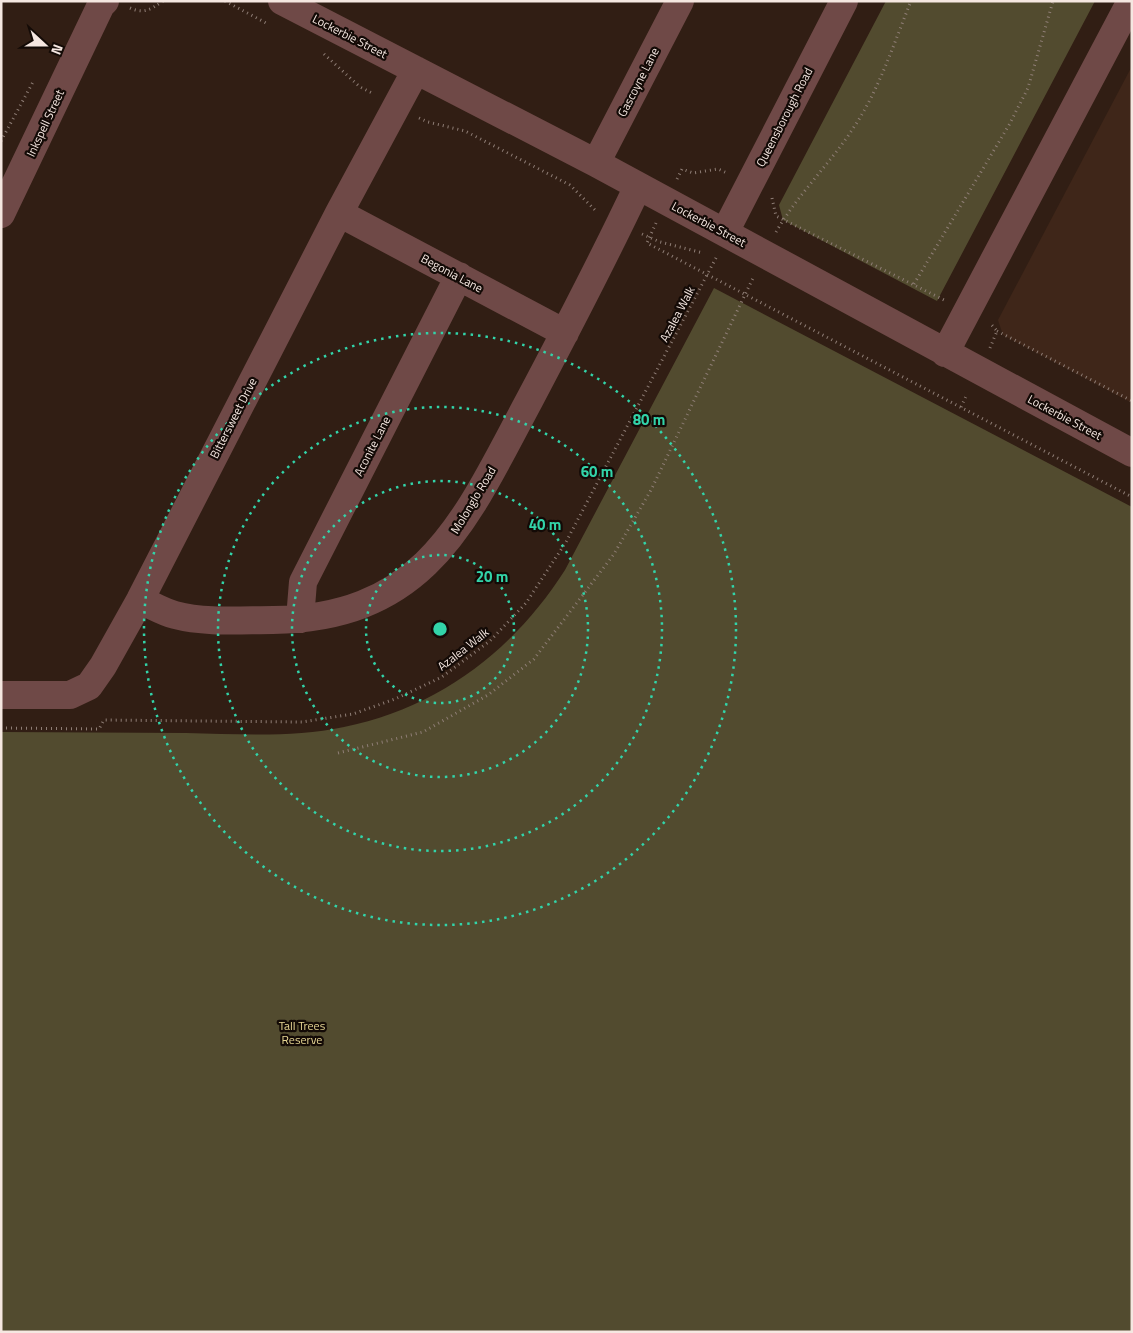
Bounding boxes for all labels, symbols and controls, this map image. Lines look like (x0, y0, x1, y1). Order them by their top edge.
street label: Lockerbie Street (309, 9, 391, 63)
north arrow (20, 20, 70, 70)
text: N (46, 42, 69, 58)
street label: Gascoyne Lane (612, 44, 664, 120)
street label: Queensborough Road (751, 64, 817, 170)
street label: Inkspell Street (21, 86, 69, 160)
street label: Lockerbie Street (668, 196, 750, 252)
street label: Begonia Lane (418, 249, 486, 297)
street label: Azalea Walk (654, 282, 700, 345)
street label: Bittersweet Drive (204, 374, 262, 462)
street label: Lockerbie Street (1024, 389, 1106, 445)
text: 80 m (633, 408, 665, 431)
street label: Aconite Lane (349, 413, 395, 479)
text: 60 m (581, 460, 613, 483)
street label: Molonglo Road (445, 463, 501, 537)
text: 40 m (529, 513, 561, 536)
text: 20 m (476, 565, 508, 588)
centre of rings (431, 620, 449, 638)
street label: Azalea Walk (433, 623, 493, 675)
park label: Tall Trees Reserve (279, 1016, 326, 1049)

